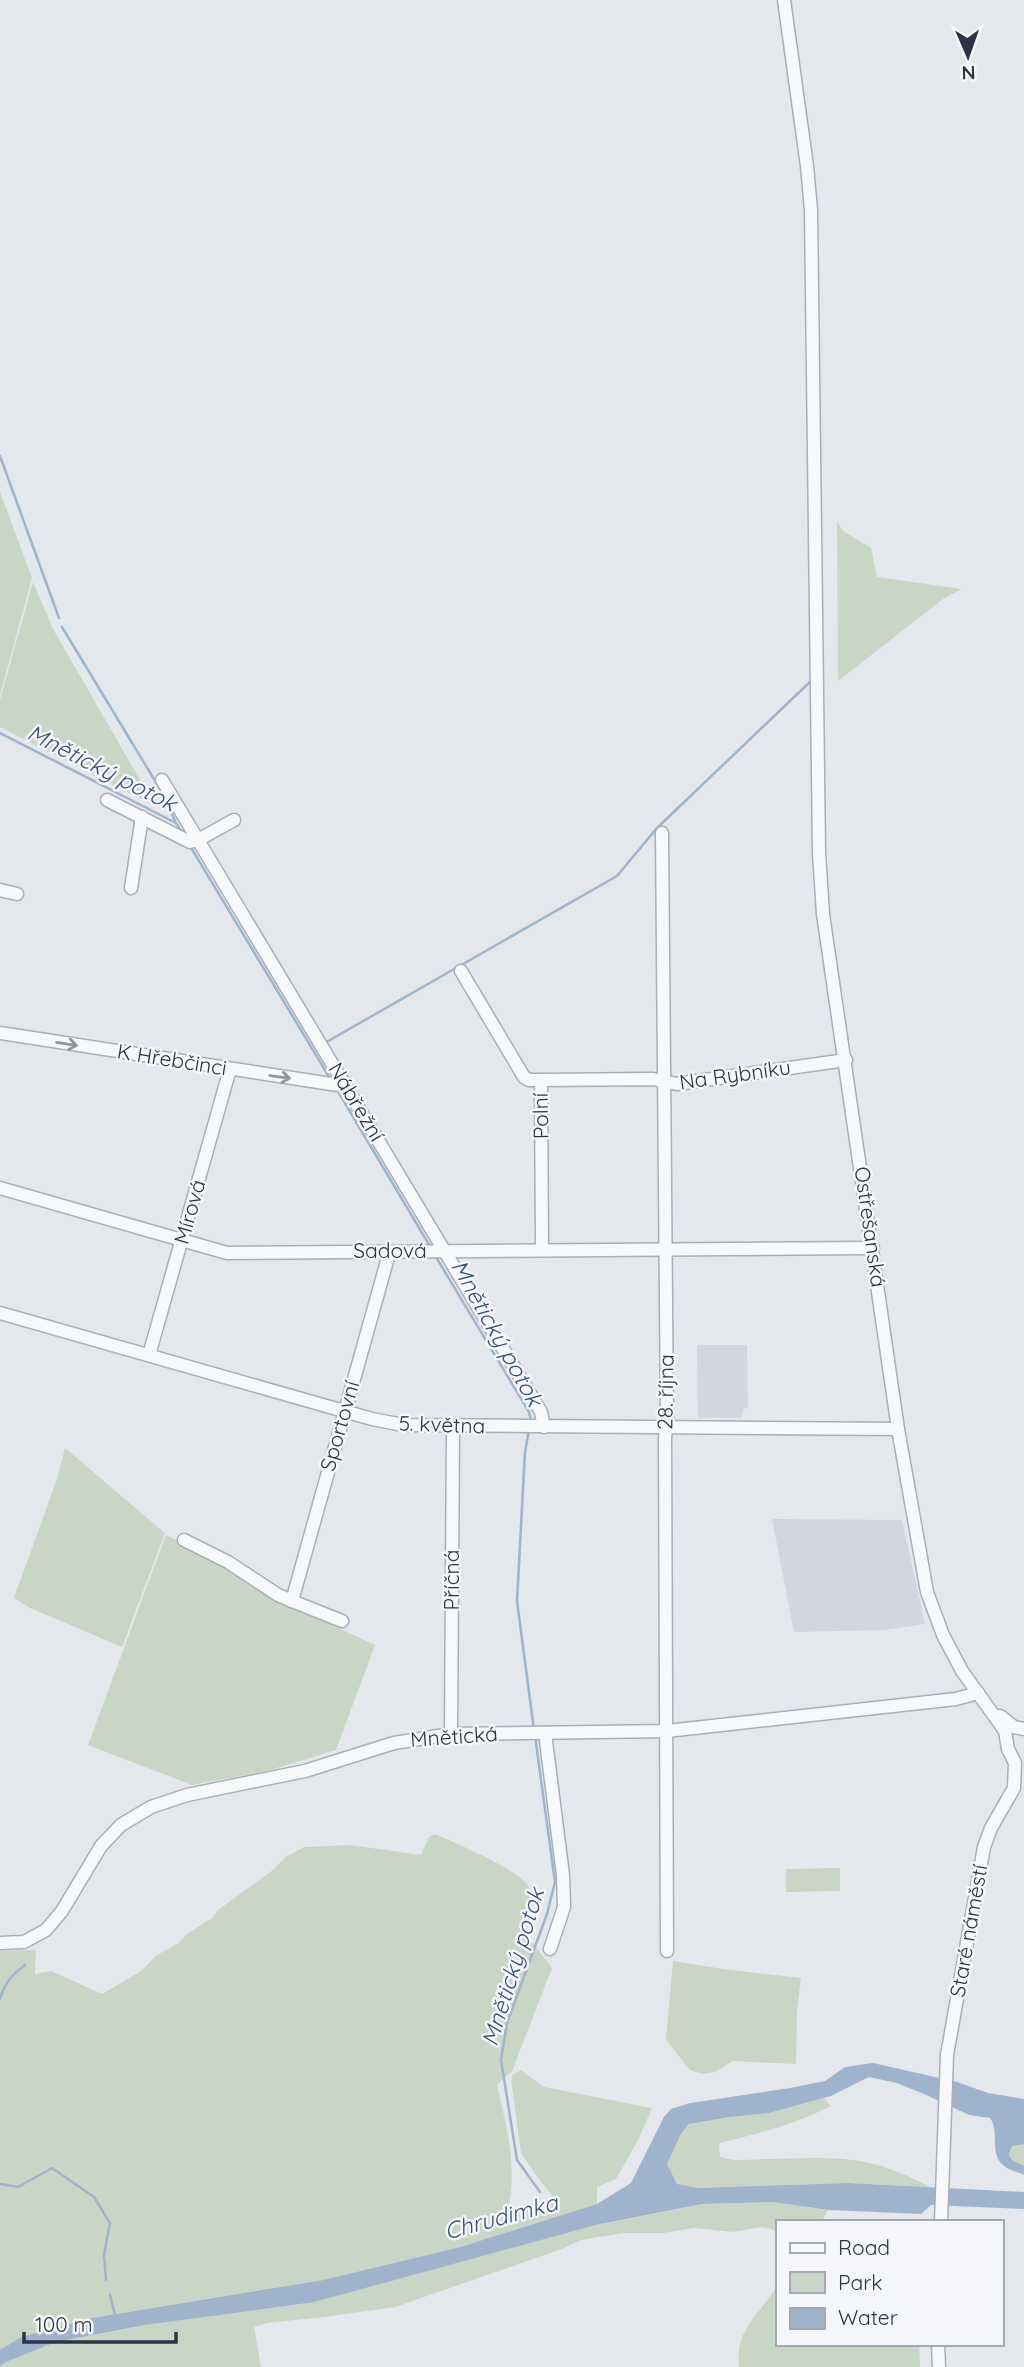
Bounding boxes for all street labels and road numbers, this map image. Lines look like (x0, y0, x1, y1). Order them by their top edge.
street label: K Hřebčinci (116, 1038, 229, 1081)
street label: Na Rybníku (678, 1053, 792, 1095)
street label: Nábřežní (323, 1057, 391, 1146)
street label: Polní (527, 1092, 553, 1139)
street label: Ostřešanská (850, 1165, 892, 1289)
street label: Mírová (167, 1176, 211, 1247)
street label: Sadová (353, 1237, 427, 1263)
street label: 28. října (651, 1354, 679, 1430)
street label: Sportovní (314, 1377, 364, 1474)
street label: 5. května (398, 1409, 486, 1439)
street label: Příčná (438, 1550, 464, 1610)
street label: Mnětická (409, 1720, 499, 1752)
street label: Staré náměstí (944, 1862, 993, 1999)

